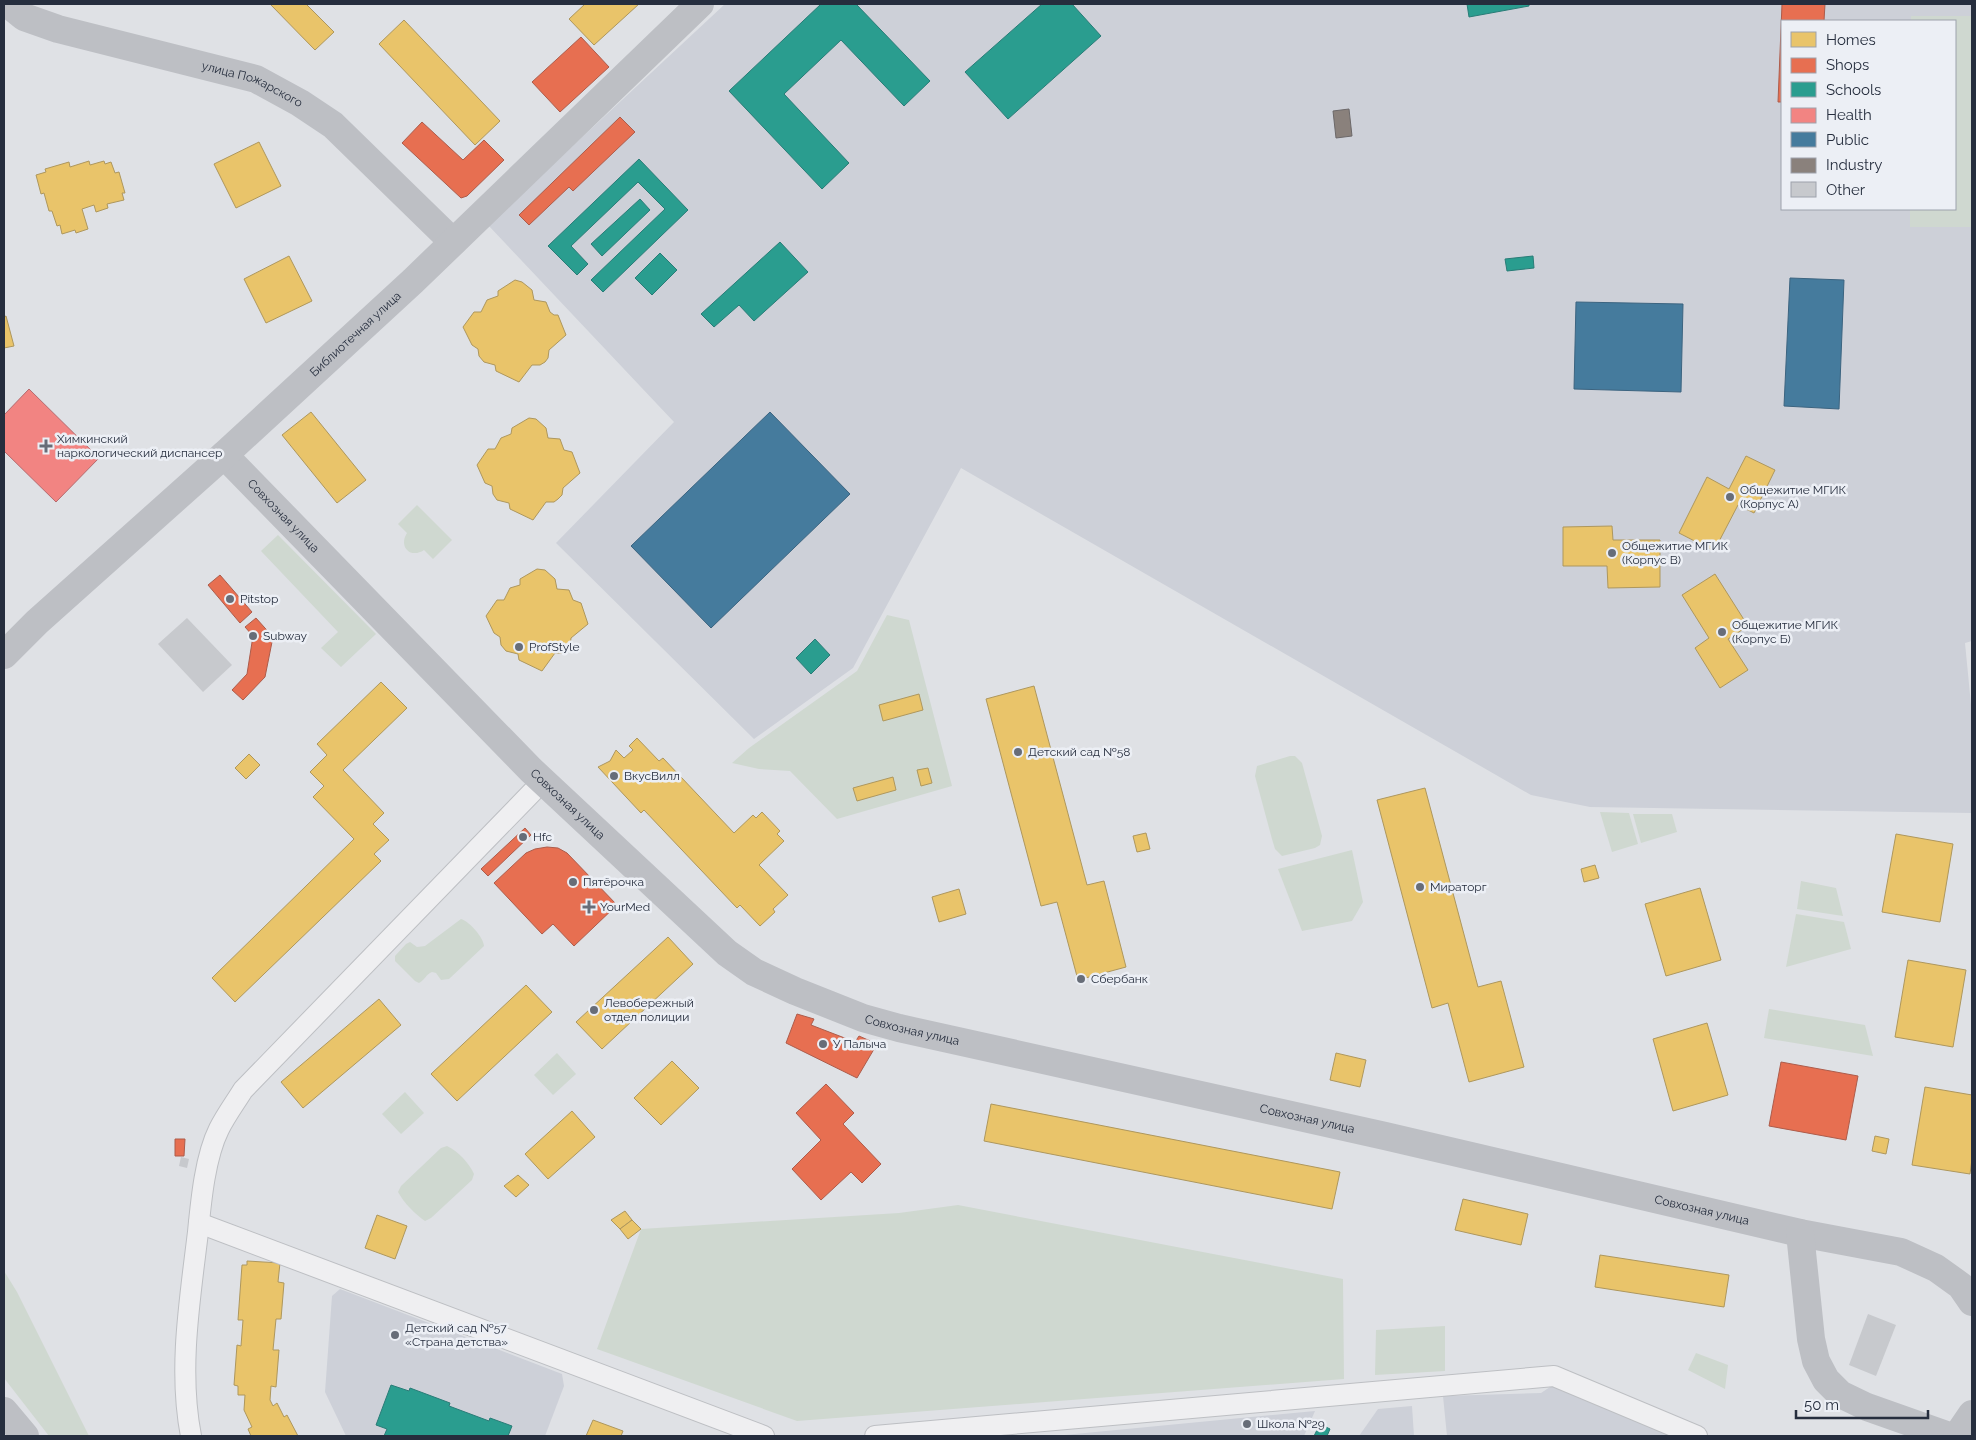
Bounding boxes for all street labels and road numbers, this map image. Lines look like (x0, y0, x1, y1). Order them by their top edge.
street label: улица Пожарского (200, 59, 305, 110)
street label: Библиотечная улица (307, 289, 404, 379)
street label: Совхозная улица (244, 476, 322, 555)
street label: Совхозная улица (527, 766, 608, 842)
street label: Совхозная улица (863, 1012, 961, 1048)
street label: Совхозная улица (1258, 1101, 1356, 1136)
street label: Совхозная улица (1653, 1192, 1751, 1228)

